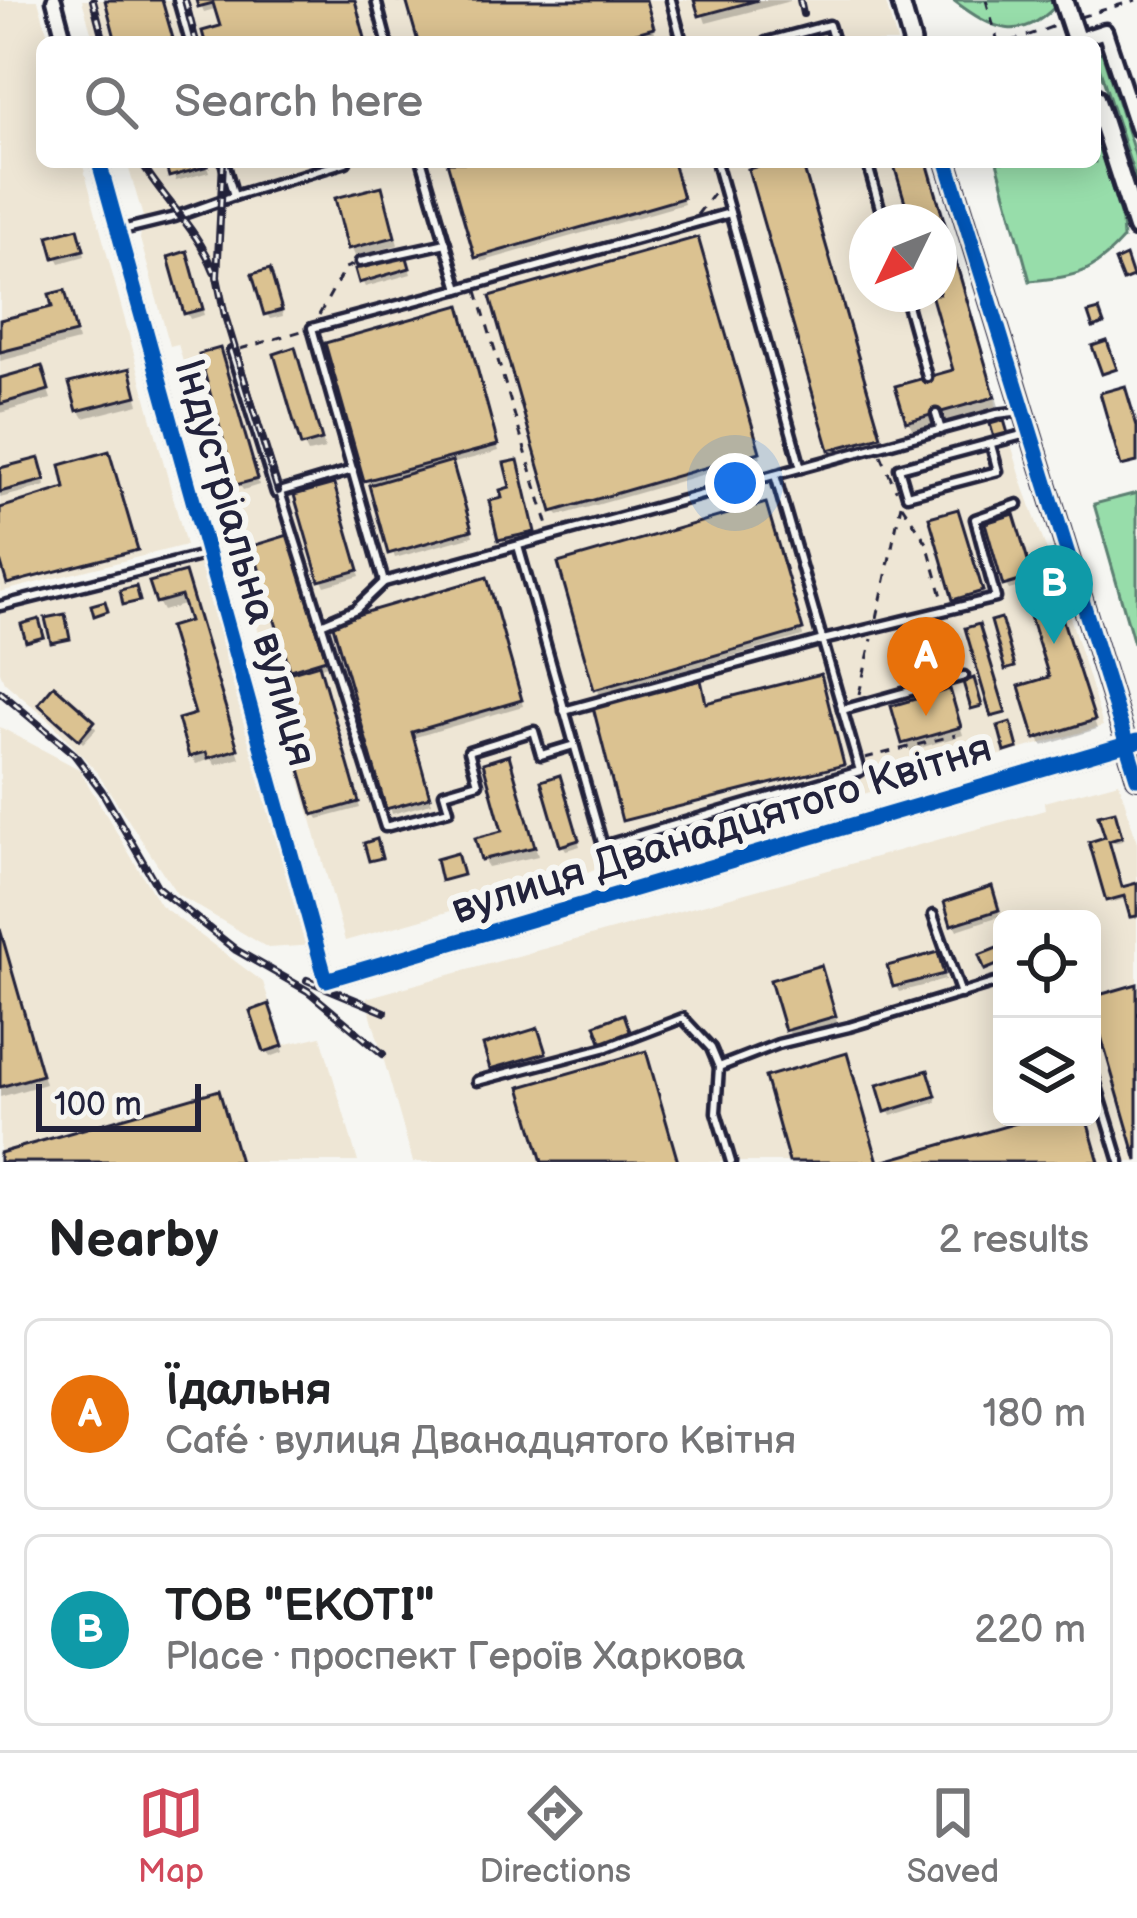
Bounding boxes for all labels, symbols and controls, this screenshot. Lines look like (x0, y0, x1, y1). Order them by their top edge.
search box (36, 36, 1101, 168)
icon: search (78, 69, 144, 135)
text: Search here (174, 75, 423, 130)
north arrow (849, 204, 957, 312)
street label: Індустріальна вулиця (162, 353, 327, 772)
your location (705, 453, 765, 513)
pin: B (1015, 545, 1093, 644)
pin: A (887, 617, 965, 716)
street label: вулиця Дванадцятого Квітня (446, 723, 998, 936)
map controls (993, 910, 1101, 1126)
button: locate (993, 910, 1101, 1018)
button: layers (993, 1018, 1101, 1126)
scale bar (36, 1078, 201, 1131)
text: 100 m (54, 1085, 142, 1125)
text: Nearby (48, 1210, 219, 1271)
text: 2 results (938, 1217, 1089, 1264)
text: Їдальня (165, 1363, 332, 1418)
text: A (78, 1391, 102, 1438)
text: 180 m (982, 1391, 1086, 1438)
text: Café · вулиця Дванадцятого Квітня (165, 1418, 796, 1465)
text: ТОВ "ЕКОТI" (165, 1579, 435, 1634)
text: B (76, 1607, 104, 1654)
text: 220 m (974, 1607, 1086, 1654)
text: Place · проспект Героїв Харкова (165, 1634, 745, 1681)
tab: Map (138, 1780, 204, 1892)
tab: Directions (479, 1780, 631, 1892)
tab: Saved (907, 1780, 999, 1892)

